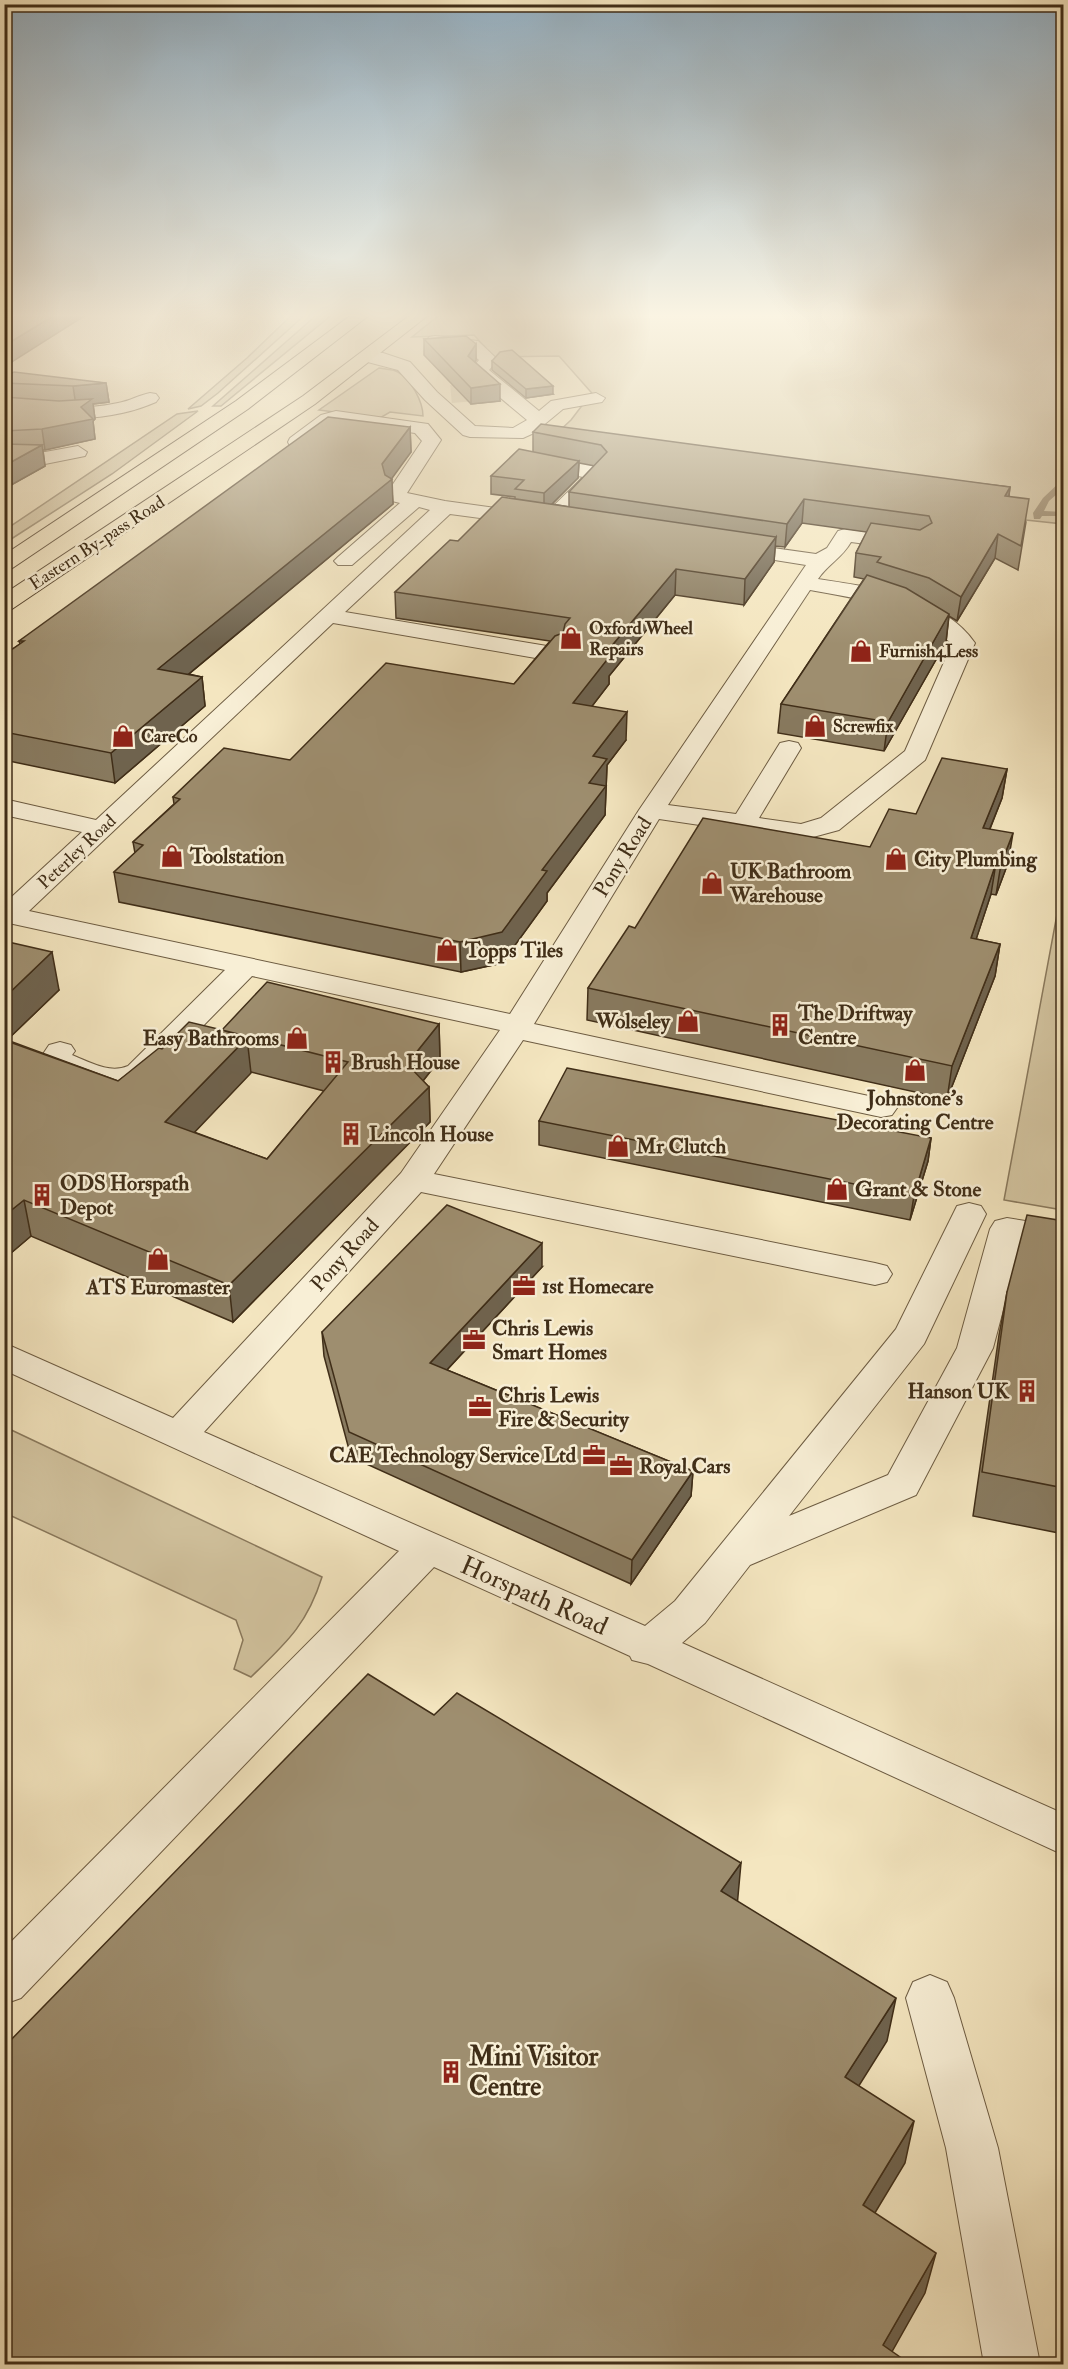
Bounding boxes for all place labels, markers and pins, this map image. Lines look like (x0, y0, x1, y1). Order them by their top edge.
place label: Oxford Wheel Repairs (589, 617, 693, 661)
shop icon: Oxford Wheel Repairs (558, 625, 584, 651)
shop icon: Furnish4Less (848, 638, 874, 664)
place label: Furnish4Less (879, 640, 978, 663)
shop icon: Screwfix (802, 713, 828, 739)
place label: Screwfix (833, 715, 894, 738)
shop icon: CareCo (110, 723, 136, 749)
place label: CareCo (141, 725, 198, 748)
shop icon: Toolstation (159, 843, 185, 869)
place label: Toolstation (189, 843, 284, 870)
shop icon: City Plumbing (883, 846, 909, 872)
place label: City Plumbing (914, 846, 1037, 873)
place label: UK Bathroom Warehouse (729, 858, 852, 909)
shop icon: UK Bathroom Warehouse (699, 870, 725, 896)
shop icon: Topps Tiles (434, 937, 460, 963)
place label: Topps Tiles (464, 937, 563, 964)
place label: The Driftway Centre (797, 1000, 913, 1051)
place label: Wolseley (595, 1008, 671, 1035)
shop icon: Wolseley (675, 1008, 701, 1034)
building icon: The Driftway Centre (767, 1012, 793, 1038)
place label: Easy Bathrooms (143, 1025, 279, 1052)
shop icon: Easy Bathrooms (284, 1025, 310, 1051)
building icon: Brush House (320, 1049, 346, 1075)
place label: Brush House (351, 1049, 460, 1076)
shop icon: Johnstone's Decorating Centre (902, 1057, 928, 1083)
place label: Johnstone's Decorating Centre (836, 1085, 994, 1136)
building icon: Lincoln House (338, 1121, 364, 1147)
place label: Lincoln House (369, 1121, 494, 1148)
shop icon: Mr Clutch (605, 1133, 631, 1159)
place label: Mr Clutch (635, 1133, 726, 1160)
place label: ODS Horspath Depot (60, 1170, 189, 1221)
shop icon: Grant & Stone (824, 1176, 850, 1202)
place label: Grant & Stone (855, 1176, 981, 1203)
building icon: ODS Horspath Depot (29, 1182, 55, 1208)
shop icon: ATS Euromaster (145, 1246, 171, 1272)
office icon: 1st Homecare (511, 1273, 537, 1299)
place label: 1st Homecare (542, 1273, 654, 1300)
place label: ATS Euromaster (85, 1274, 231, 1301)
place label: Chris Lewis Smart Homes (492, 1315, 607, 1366)
office icon: Chris Lewis Smart Homes (461, 1327, 487, 1353)
place label: Hanson UK (908, 1378, 1010, 1405)
building icon: Hanson UK (1014, 1378, 1040, 1404)
place label: Chris Lewis Fire & Security (498, 1382, 629, 1433)
office icon: Chris Lewis Fire & Security (467, 1394, 493, 1420)
place label: CAE Technology Service Ltd (329, 1442, 577, 1469)
office icon: CAE Technology Service Ltd (581, 1442, 607, 1468)
office icon: Royal Cars (608, 1453, 634, 1479)
place label: Royal Cars (639, 1453, 730, 1480)
place label: Mini Visitor Centre (468, 2041, 599, 2103)
building icon: Mini Visitor Centre (438, 2059, 464, 2085)

